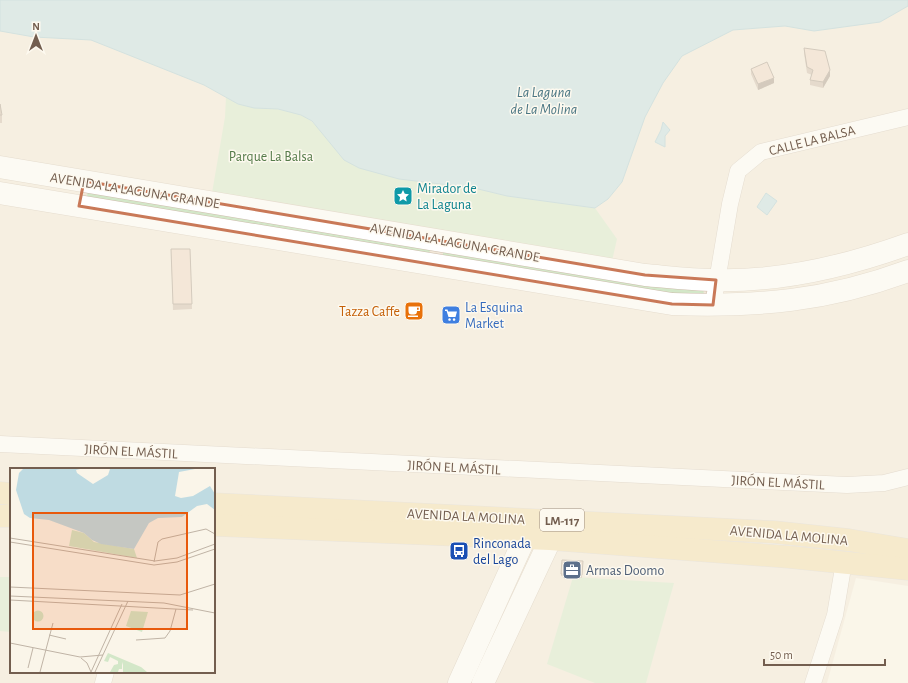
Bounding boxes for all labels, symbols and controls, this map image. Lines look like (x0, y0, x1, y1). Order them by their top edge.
north arrow (16, 16, 56, 56)
text: N (32, 21, 40, 32)
water label: La Laguna de La Molina (511, 85, 577, 117)
street label: CALLE LA BALSA (768, 123, 857, 158)
park label: Parque La Balsa (229, 150, 314, 164)
street label: AVENIDA LA LAGUNA GRANDE (49, 171, 221, 211)
place label: Mirador de La Laguna (417, 182, 477, 212)
place icon: Mirador de La Laguna (392, 185, 414, 207)
street label: AVENIDA LA LAGUNA GRANDE (369, 221, 541, 265)
cafe icon: Tazza Caffe (403, 300, 425, 322)
place label: La Esquina Market (465, 301, 523, 331)
supermarket icon: La Esquina Market (440, 304, 462, 326)
place label: Tazza Caffe (339, 305, 400, 319)
street label: JIRÓN EL MÁSTIL (84, 440, 178, 461)
street label: JIRÓN EL MÁSTIL (407, 456, 501, 477)
inset map (10, 468, 215, 673)
street label: JIRÓN EL MÁSTIL (731, 471, 825, 492)
street label: AVENIDA LA MOLINA (406, 507, 525, 527)
road number: LM-117 (540, 509, 584, 531)
street label: AVENIDA LA MOLINA (729, 524, 848, 548)
place label: Rinconada del Lago (473, 537, 531, 567)
bus stop icon: Rinconada del Lago (448, 540, 470, 562)
office icon: Armas Doomo (561, 559, 583, 581)
place label: Armas Doomo (586, 564, 664, 578)
scale bar (764, 641, 885, 667)
text: 50 m (770, 649, 793, 661)

